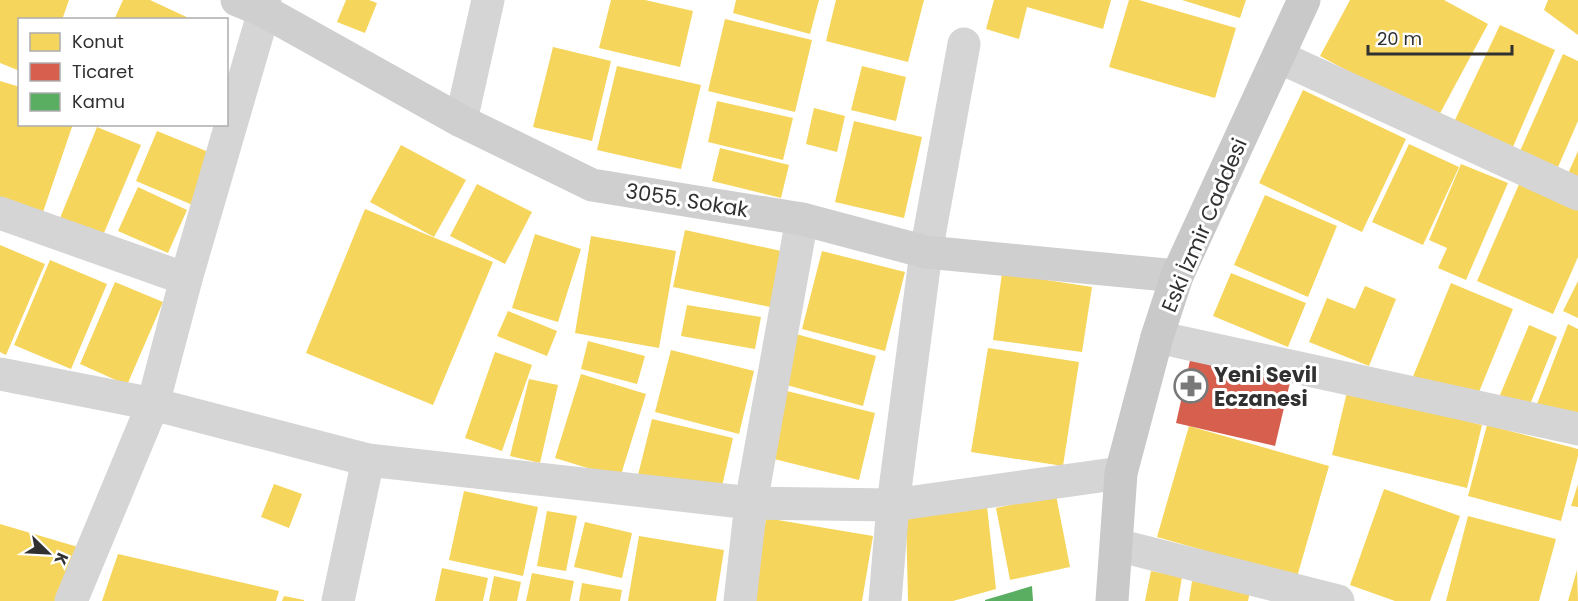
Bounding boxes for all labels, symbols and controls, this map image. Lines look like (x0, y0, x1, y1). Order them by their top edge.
legend (18, 18, 228, 126)
scale bar (1368, 18, 1512, 56)
text: 20 m (1377, 26, 1422, 51)
text: Konut (72, 29, 124, 54)
text: Ticaret (72, 59, 134, 84)
text: Kamu (72, 89, 125, 114)
street label: Eski İzmir Caddesi (1154, 134, 1254, 316)
street label: 3055. Sokak (624, 176, 750, 224)
place label: Yeni Sevil Eczanesi (1214, 360, 1317, 413)
pharmacy icon: Yeni Sevil Eczanesi (1173, 368, 1209, 404)
north arrow (18, 523, 78, 583)
text: K (48, 549, 74, 569)

